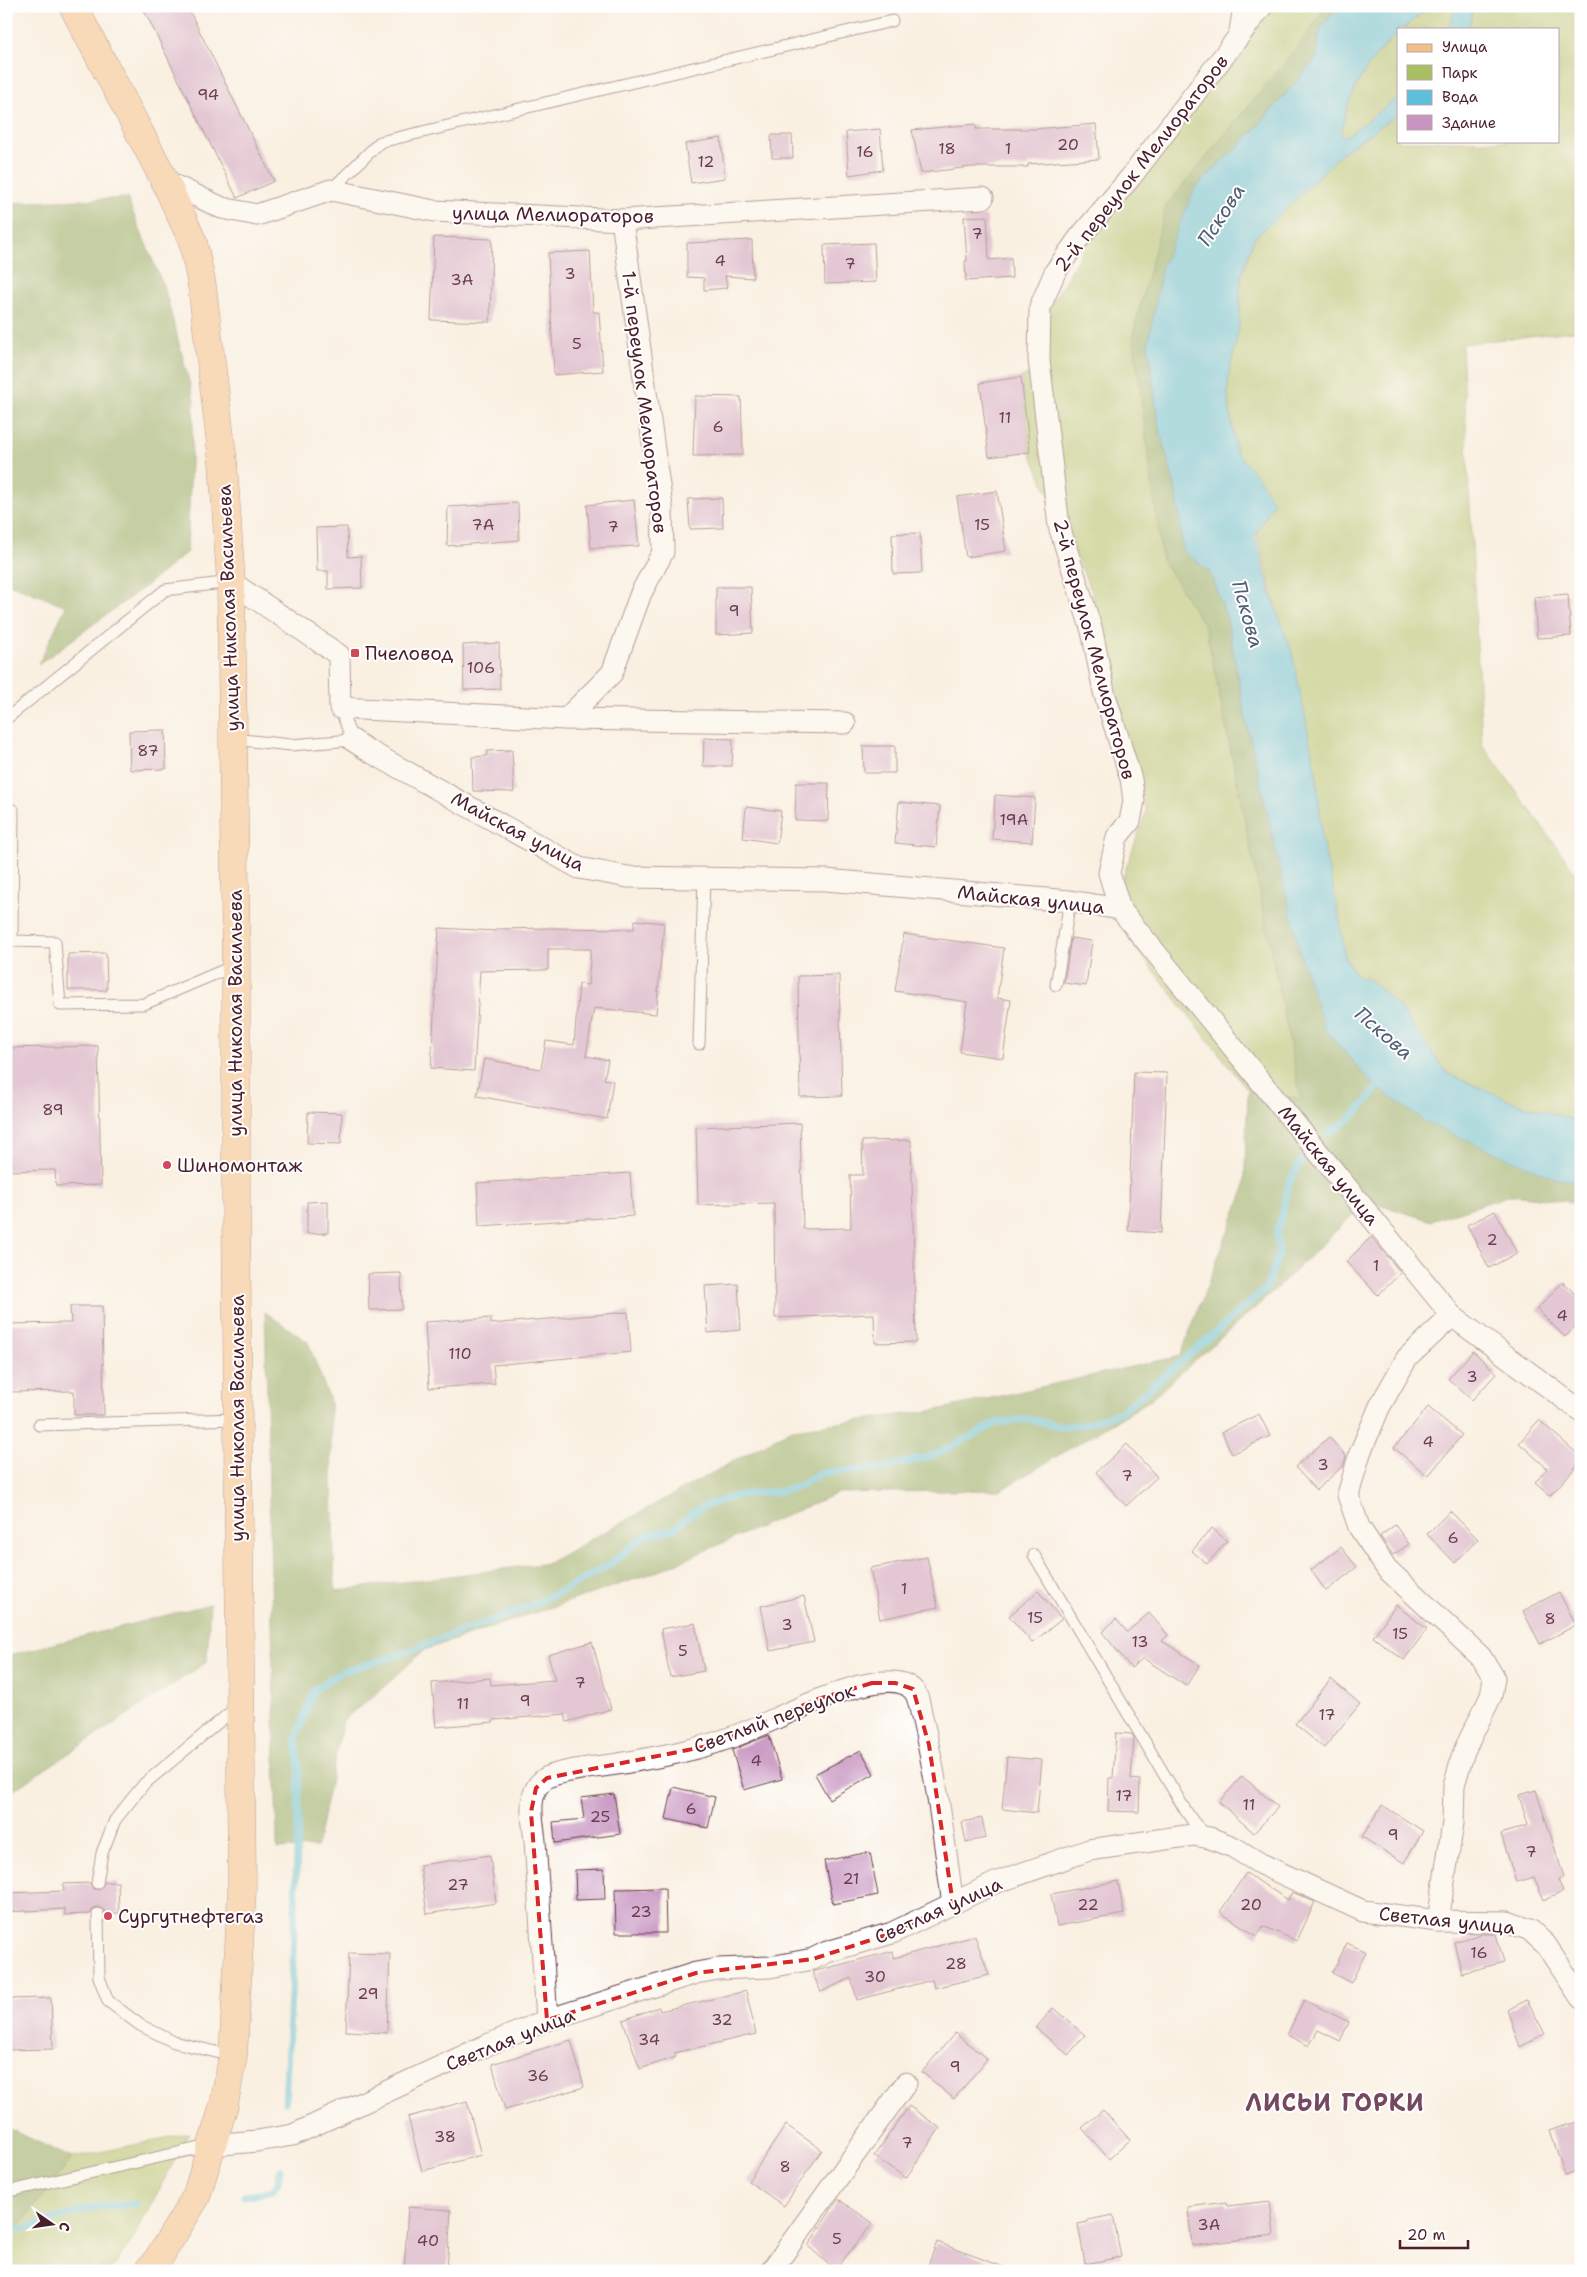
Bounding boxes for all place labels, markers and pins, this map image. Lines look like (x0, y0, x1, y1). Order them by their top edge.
place label: Пчеловод (365, 641, 453, 666)
marker: Пчеловод (349, 647, 361, 659)
place label: Шиномонтаж (177, 1153, 303, 1178)
marker: Шиномонтаж (161, 1159, 173, 1171)
place label: Сургутнефтегаз (118, 1904, 264, 1929)
marker: Сургутнефтегаз (102, 1910, 114, 1922)

